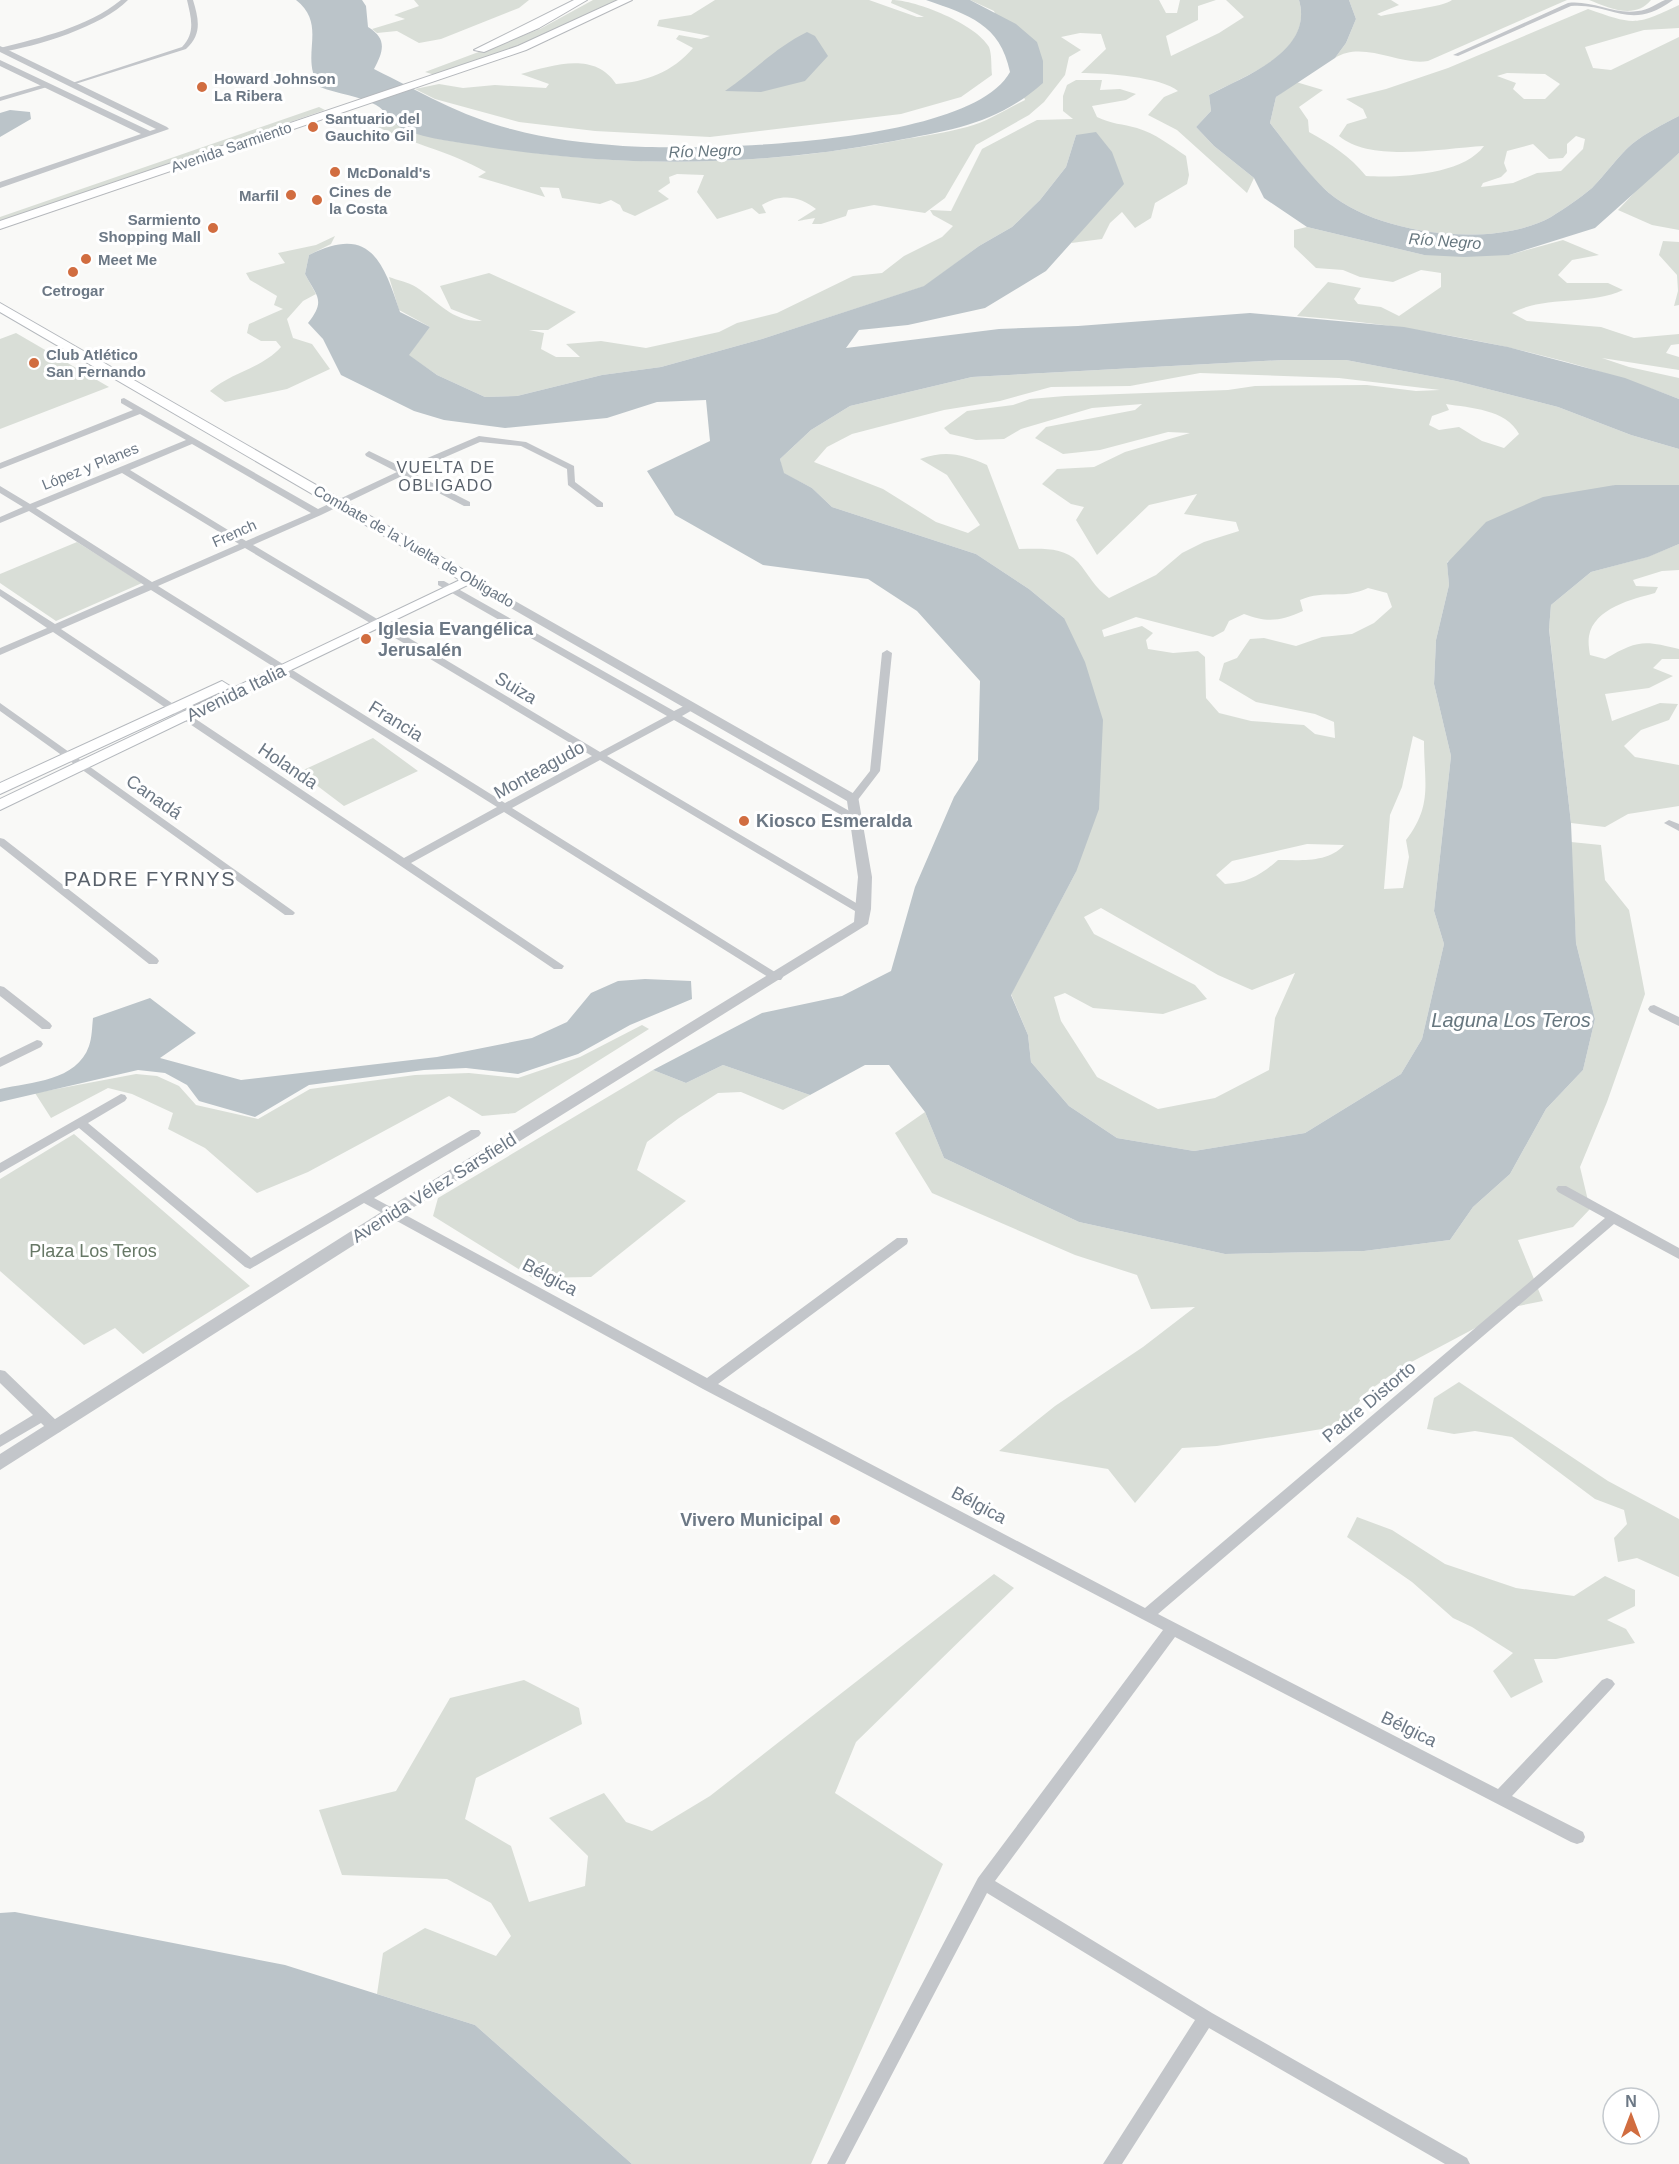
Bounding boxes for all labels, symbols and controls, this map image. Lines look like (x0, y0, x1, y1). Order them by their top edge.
place label: Howard Johnson La Ribera (214, 70, 336, 104)
marker: Howard Johnson La Ribera (195, 80, 209, 94)
place label: Santuario del Gauchito Gil (325, 110, 420, 144)
street label: Avenida Sarmiento (168, 118, 294, 176)
marker: Santuario del Gauchito Gil (306, 120, 320, 134)
water label: Río Negro (668, 141, 742, 161)
place label: McDonald's (347, 164, 431, 181)
marker: McDonald's (328, 165, 342, 179)
place label: Cines de la Costa (329, 183, 392, 217)
place label: Marfil (239, 187, 279, 204)
marker: Marfil (284, 188, 298, 202)
marker: Cines de la Costa (310, 193, 324, 207)
place label: Sarmiento Shopping Mall (99, 211, 201, 245)
marker: Sarmiento Shopping Mall (206, 221, 220, 235)
water label: Río Negro (1408, 230, 1482, 252)
place label: Meet Me (98, 251, 157, 268)
marker: Meet Me (79, 252, 93, 266)
marker: Cetrogar (66, 265, 80, 279)
place label: Cetrogar (42, 282, 104, 299)
place label: Club Atlético San Fernando (46, 346, 146, 380)
marker: Club Atlético San Fernando (27, 356, 41, 370)
street label: López y Planes (39, 439, 141, 493)
district label: VUELTA DE OBLIGADO (396, 459, 496, 494)
street label: Combate de la Vuelta de Obligado (311, 481, 517, 611)
street label: French (209, 516, 259, 550)
place label: Iglesia Evangélica Jerusalén (378, 619, 534, 660)
marker: Iglesia Evangélica Jerusalén (359, 632, 373, 646)
street label: Avenida Italia (183, 660, 290, 726)
street label: Suiza (492, 668, 541, 709)
street label: Francia (365, 697, 428, 746)
street label: Monteagudo (490, 737, 588, 803)
street label: Holanda (255, 739, 322, 794)
street label: Canadá (122, 771, 186, 824)
place label: Kiosco Esmeralda (756, 811, 913, 831)
marker: Kiosco Esmeralda (737, 814, 751, 828)
district label: PADRE FYRNYS (64, 868, 236, 890)
water label: Laguna Los Teros (1431, 1009, 1591, 1031)
street label: Avenida Vélez Sarsfield (348, 1129, 520, 1247)
park label: Plaza Los Teros (29, 1241, 157, 1261)
street label: Bélgica (519, 1254, 582, 1300)
street label: Padre Distorto (1319, 1357, 1419, 1447)
street label: Bélgica (948, 1482, 1011, 1528)
place label: Vivero Municipal (680, 1510, 823, 1530)
marker: Vivero Municipal (828, 1513, 842, 1527)
street label: Bélgica (1378, 1707, 1441, 1751)
north arrow (1601, 2086, 1661, 2146)
text: N (1625, 2093, 1637, 2110)

